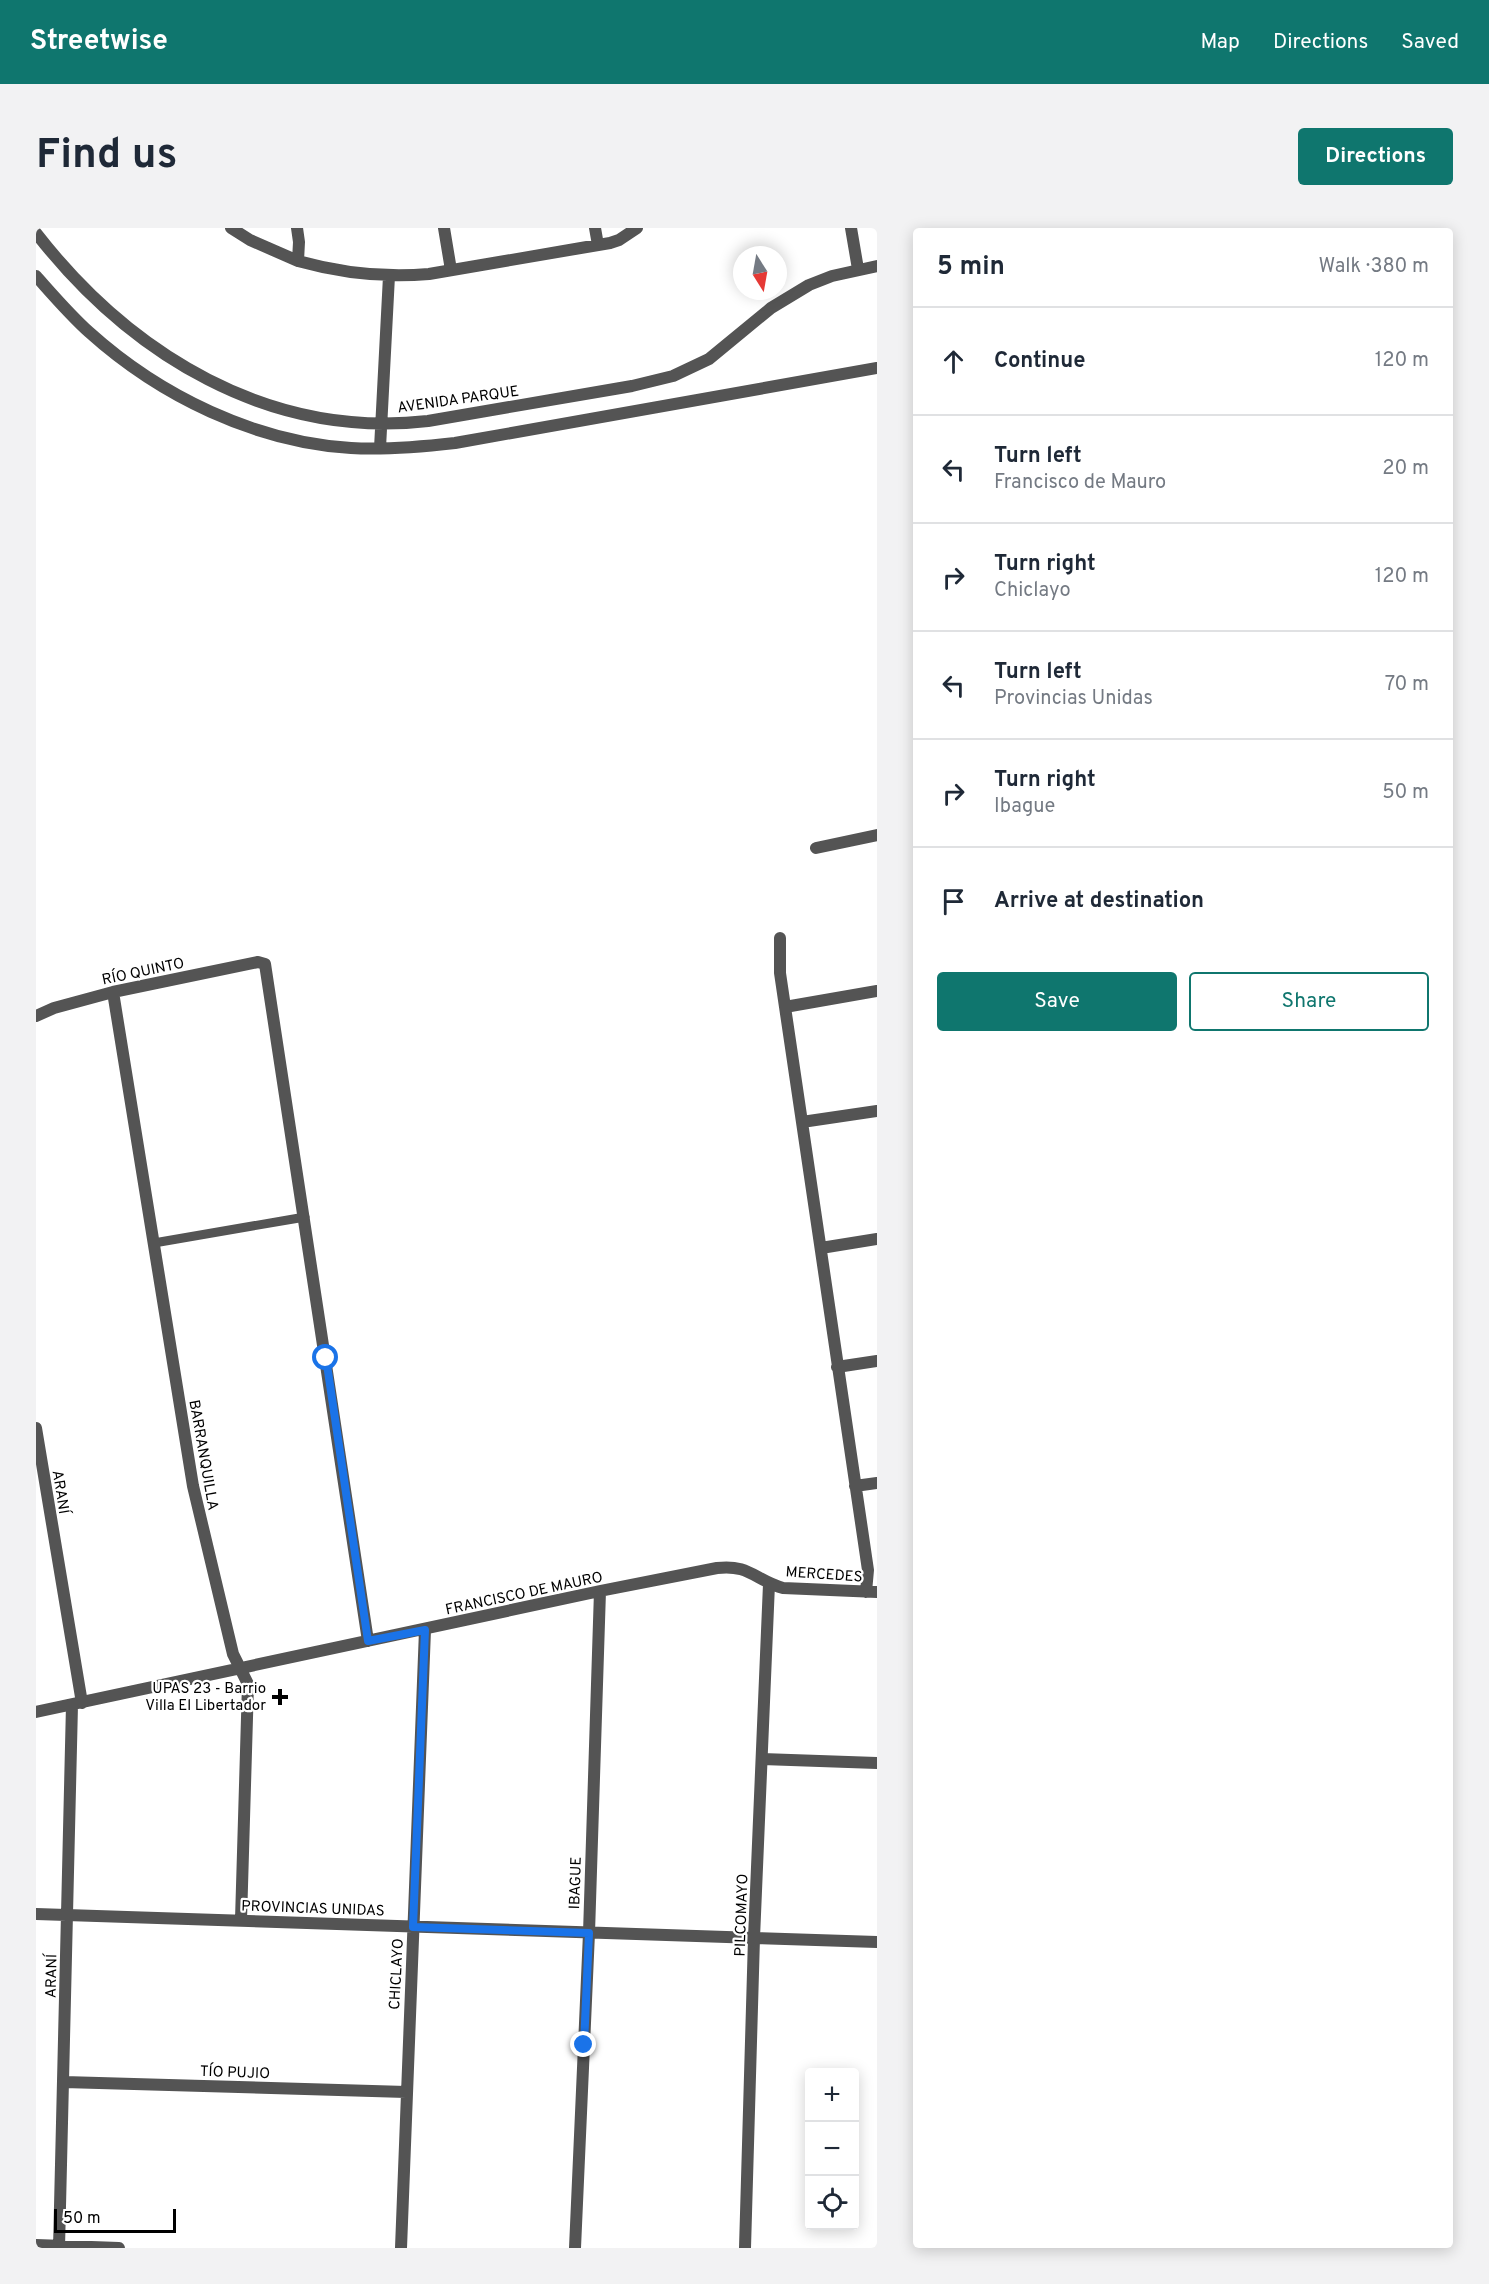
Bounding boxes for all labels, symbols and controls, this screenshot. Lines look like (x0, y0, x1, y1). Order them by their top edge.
text: Streetwise (30, 24, 168, 60)
text: Map (1200, 29, 1240, 56)
text: Directions (1273, 29, 1368, 56)
text: Saved (1401, 29, 1459, 56)
button: Directions (1298, 128, 1453, 185)
text: Find us (36, 130, 177, 183)
north arrow (733, 246, 787, 300)
text: 5 min (937, 251, 1005, 284)
text: Walk · 380 m (1318, 254, 1429, 280)
icon: ahead (937, 345, 970, 378)
text: Continue (994, 348, 1085, 375)
text: 120 m (1375, 348, 1429, 374)
street label: AVENIDA PARQUE (396, 383, 520, 418)
text: Turn left (994, 443, 1082, 470)
icon: left (937, 453, 970, 486)
text: 20 m (1382, 456, 1429, 482)
text: Francisco de Mauro (994, 470, 1166, 496)
text: Turn right (994, 551, 1096, 578)
icon: right (937, 561, 970, 594)
text: 120 m (1375, 564, 1429, 590)
text: Chiclayo (994, 578, 1071, 604)
text: Turn left (994, 659, 1082, 686)
icon: left (937, 669, 970, 702)
text: 70 m (1385, 672, 1429, 698)
text: Provincias Unidas (994, 686, 1153, 712)
text: Turn right (994, 767, 1096, 794)
icon: right (937, 777, 970, 810)
text: 50 m (1382, 780, 1429, 806)
text: Ibague (994, 794, 1055, 820)
icon: arrive (937, 885, 970, 918)
text: Arrive at destination (994, 888, 1204, 915)
street label: RÍO QUINTO (100, 953, 186, 990)
button: Save (937, 972, 1177, 1031)
button: Share (1189, 972, 1429, 1031)
route start (312, 1344, 338, 1370)
street label: BARRANQUILLA (183, 1398, 222, 1512)
street label: ARANÍ (47, 1469, 74, 1517)
street label: MERCEDES (785, 1563, 863, 1588)
street label: FRANCISCO DE MAURO (444, 1568, 605, 1620)
place label: UPAS 23 - Barrio Villa El Libertador (145, 1680, 266, 1716)
marker: UPAS 23 - Barrio Villa El Libertador (271, 1688, 289, 1706)
street label: IBAGUE (566, 1856, 587, 1910)
street label: PILCOMAYO (732, 1873, 753, 1957)
street label: PROVINCIAS UNIDAS (241, 1897, 385, 1921)
street label: CHICLAYO (386, 1938, 409, 2010)
street label: ARANÍ (42, 1952, 62, 1998)
route end (570, 2031, 596, 2057)
street label: TÍO PUJIO (199, 2062, 270, 2084)
map controls (805, 2068, 859, 2230)
button: + (805, 2068, 859, 2122)
button: − (805, 2122, 859, 2176)
button: locate (805, 2176, 859, 2230)
scale bar (54, 2206, 176, 2234)
text: 50 m (63, 2209, 101, 2229)

